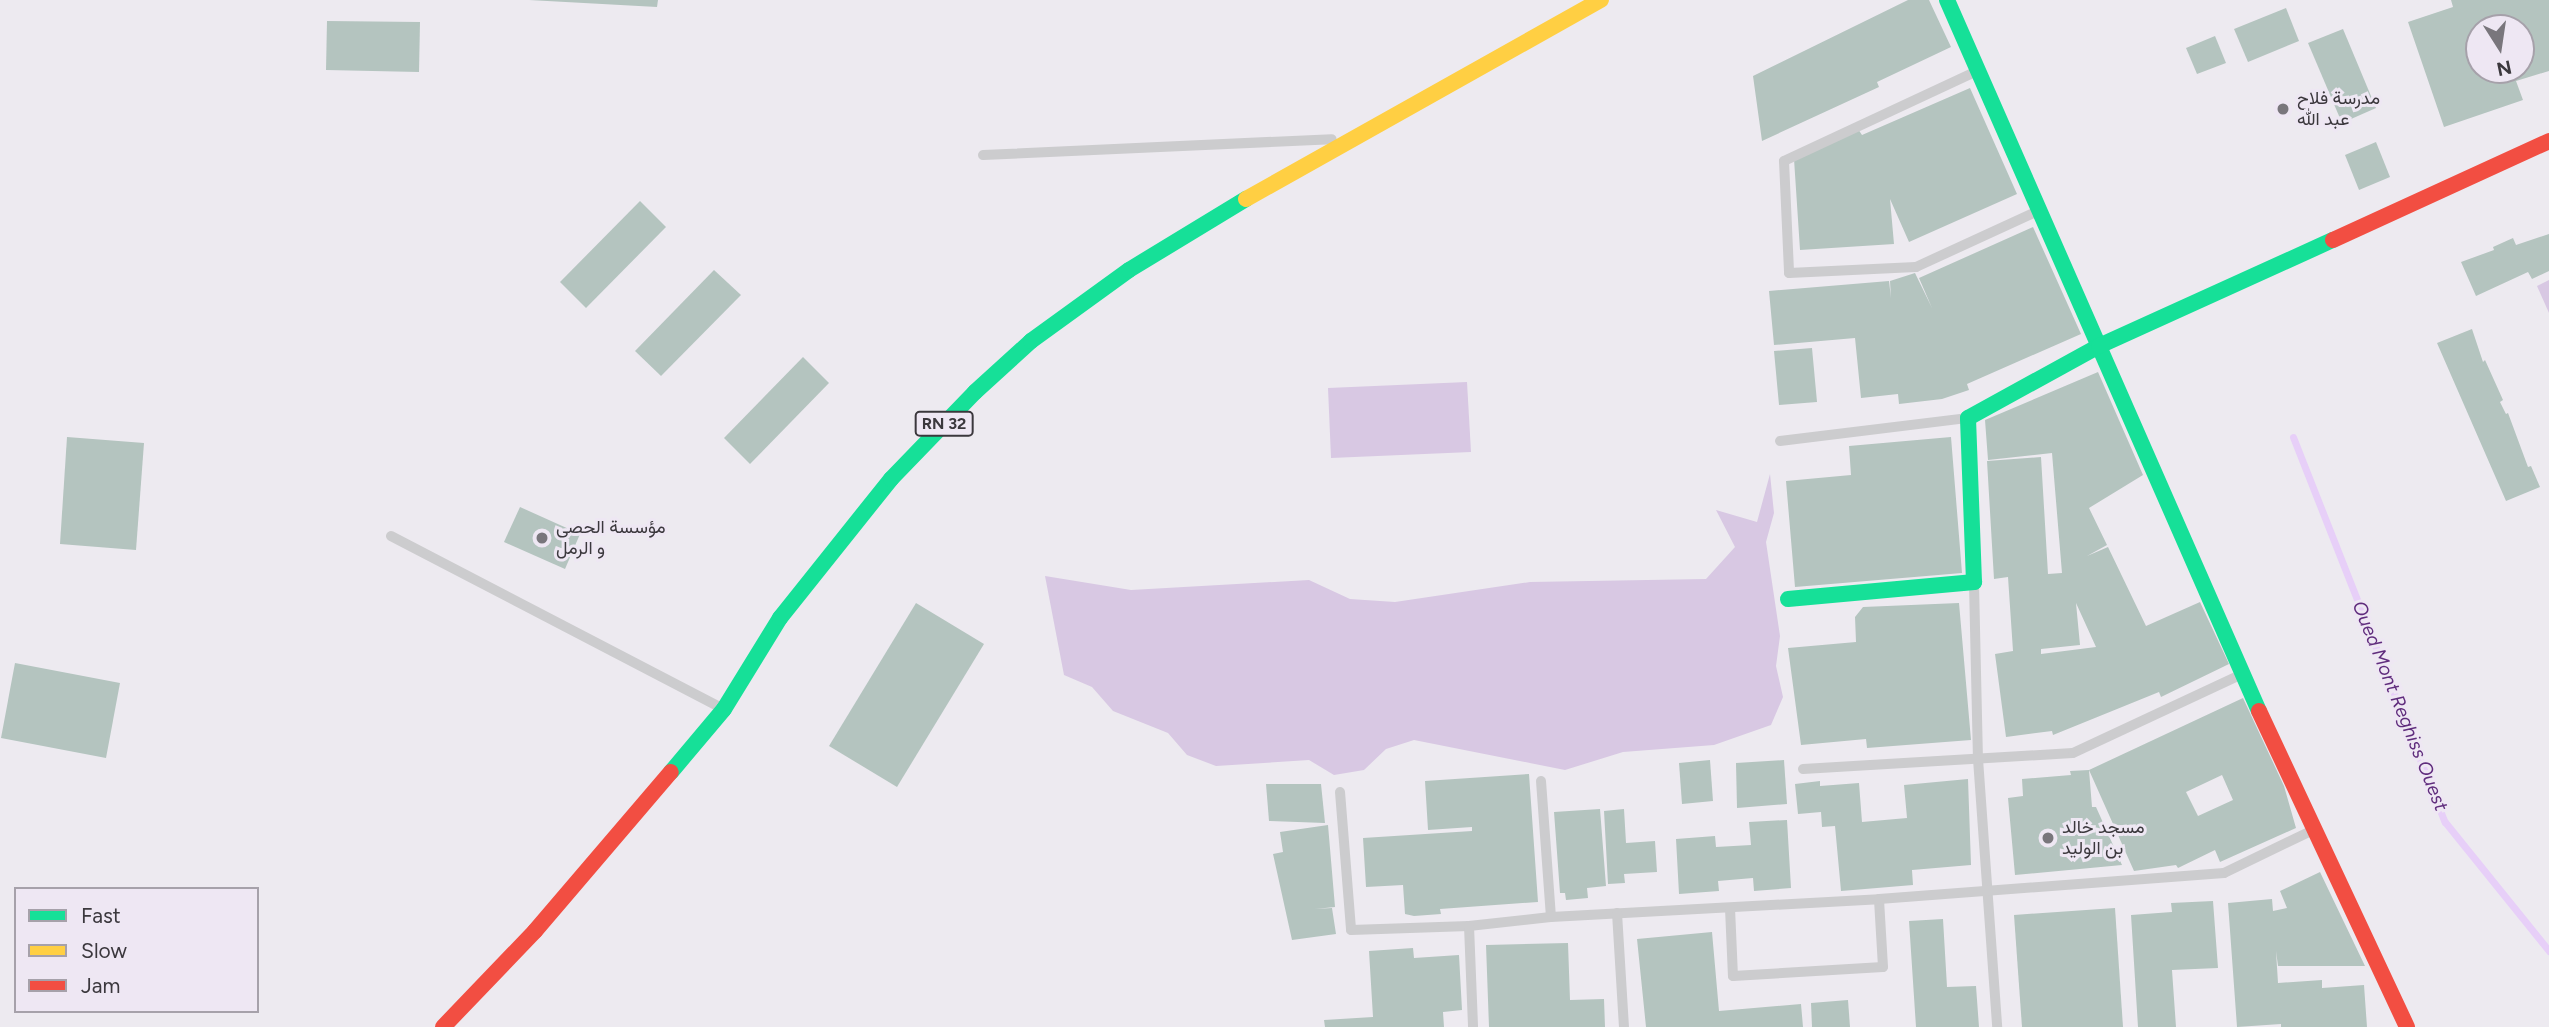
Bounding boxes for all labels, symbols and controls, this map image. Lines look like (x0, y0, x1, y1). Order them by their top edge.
north arrow (2465, 14, 2535, 84)
text: N (2494, 55, 2514, 81)
place label: مدرسة فلاح عبد الله (2297, 88, 2380, 130)
marker: مدرسة فلاح عبد الله (2275, 101, 2291, 117)
road number: RN 32 (914, 412, 974, 436)
place label: مؤسسة الحصى و الرمل (556, 517, 666, 560)
marker: مؤسسة الحصى و الرمل (534, 530, 550, 546)
water label: Oued Mont Reghiss Ouest (2347, 598, 2453, 814)
place label: مسجد خالد بن الوليد (2062, 817, 2145, 860)
marker: مسجد خالد بن الوليد (2040, 830, 2056, 846)
legend (14, 887, 259, 1013)
text: Fast (81, 903, 121, 928)
text: Slow (81, 938, 127, 963)
text: Jam (81, 973, 120, 998)

